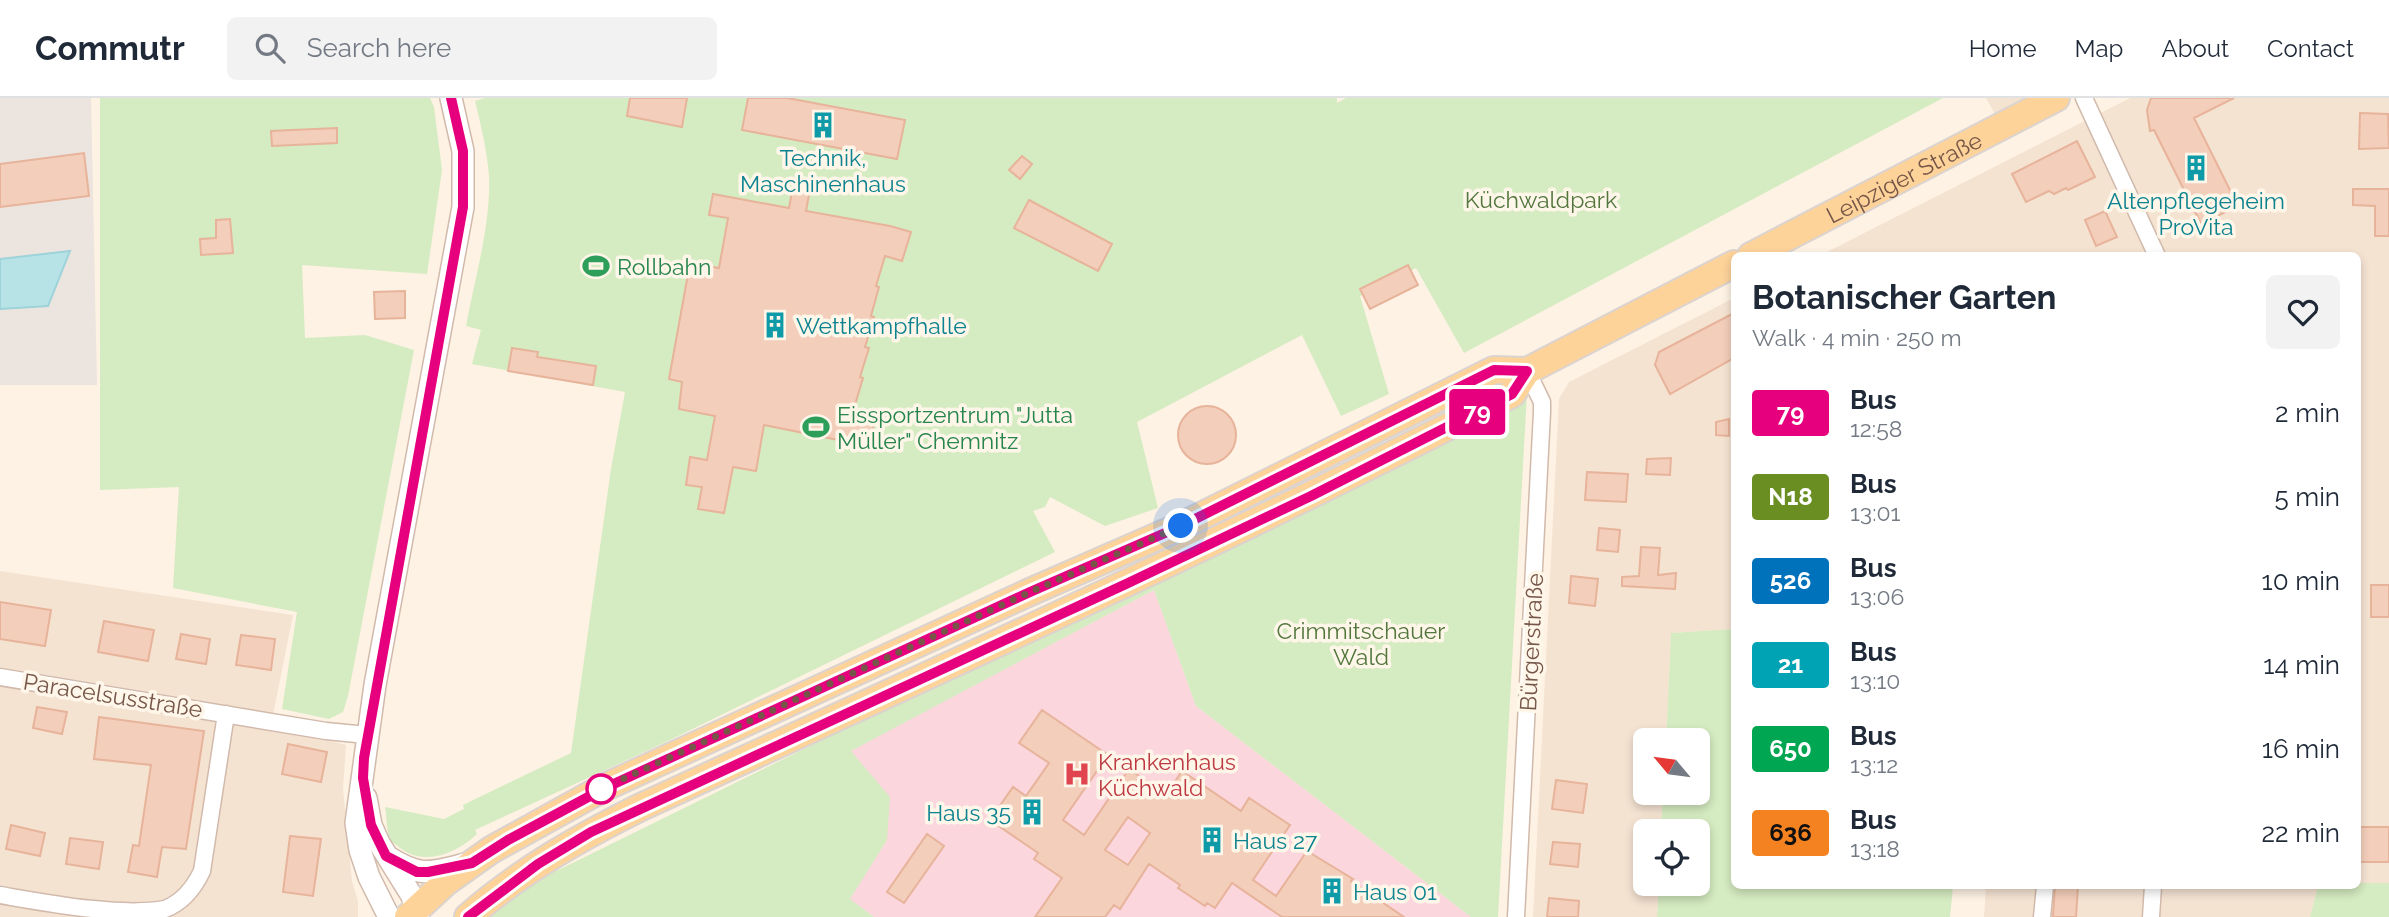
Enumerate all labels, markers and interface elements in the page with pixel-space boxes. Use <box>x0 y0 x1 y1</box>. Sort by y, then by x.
search box <box>227 17 717 80</box>
text: Commutr <box>35 29 185 68</box>
icon: search <box>251 29 289 67</box>
text: Search here <box>307 33 451 63</box>
text: Home <box>1969 34 2037 63</box>
text: Map <box>2075 34 2123 63</box>
text: About <box>2161 34 2229 63</box>
text: Contact <box>2267 34 2354 63</box>
building icon: Technik, Maschinenhaus <box>808 110 838 140</box>
street label: Leipziger Straße <box>1821 125 1986 228</box>
place label: Technik, Maschinenhaus <box>740 144 906 197</box>
building icon: Altenpflegeheim ProVita <box>2181 153 2211 183</box>
park label: Küchwaldpark <box>1465 186 1617 213</box>
place label: Altenpflegeheim ProVita <box>2107 187 2285 240</box>
sports icon: Rollbahn <box>581 251 611 281</box>
place label: Rollbahn <box>617 253 711 280</box>
button: heart <box>2266 275 2340 349</box>
text: Botanischer Garten <box>1752 278 2057 317</box>
building icon: Wettkampfhalle <box>760 310 790 340</box>
place label: Wettkampfhalle <box>796 312 967 339</box>
text: Walk · 4 min · 250 m <box>1752 324 1962 351</box>
text: Bus <box>1850 385 1897 415</box>
line badge: 79 <box>1446 389 1508 435</box>
text: 79 <box>1463 397 1491 426</box>
text: 79 <box>1777 398 1804 427</box>
text: 2 min <box>2275 398 2340 428</box>
place label: Eissportzentrum "Jutta Müller" Chemnitz <box>837 401 1073 454</box>
sports icon: Eissportzentrum "Jutta Müller" Chemnitz <box>801 412 831 442</box>
text: 12:58 <box>1850 415 1902 442</box>
text: Bus <box>1850 469 1897 499</box>
text: N18 <box>1768 482 1813 511</box>
text: 5 min <box>2274 482 2340 512</box>
text: 13:01 <box>1850 499 1900 526</box>
your location <box>1163 508 1198 543</box>
text: Bus <box>1850 553 1897 583</box>
text: 526 <box>1770 566 1811 595</box>
text: 10 min <box>2262 566 2340 596</box>
street label: Bürgerstraße <box>1514 572 1548 712</box>
text: 13:06 <box>1850 583 1904 610</box>
park label: Crimmitschauer Wald <box>1277 617 1445 670</box>
text: Bus <box>1850 637 1897 667</box>
text: 21 <box>1778 650 1803 679</box>
text: 14 min <box>2263 650 2340 680</box>
text: 13:10 <box>1850 667 1900 694</box>
street label: Paracelsusstraße <box>22 668 204 722</box>
text: Bus <box>1850 721 1897 751</box>
north arrow <box>1633 728 1710 805</box>
map controls <box>1633 728 1710 896</box>
text: 650 <box>1769 734 1812 763</box>
text: 16 min <box>2262 734 2340 764</box>
place label: Krankenhaus Küchwald <box>1098 748 1236 801</box>
text: 13:12 <box>1850 751 1898 778</box>
hospital icon: Krankenhaus Küchwald <box>1062 759 1092 789</box>
unlabelled marker <box>586 774 616 804</box>
building icon: Haus 35 <box>1017 797 1047 827</box>
place label: Haus 35 <box>926 799 1011 826</box>
text: Bus <box>1850 805 1897 835</box>
text: 636 <box>1769 818 1812 847</box>
text: 22 min <box>2262 818 2340 848</box>
button: locate <box>1633 819 1710 896</box>
building icon: Haus 27 <box>1197 825 1227 855</box>
place label: Haus 27 <box>1233 827 1318 854</box>
text: 13:18 <box>1850 835 1900 862</box>
building icon: Haus 01 <box>1317 876 1347 906</box>
place label: Haus 01 <box>1353 878 1437 905</box>

